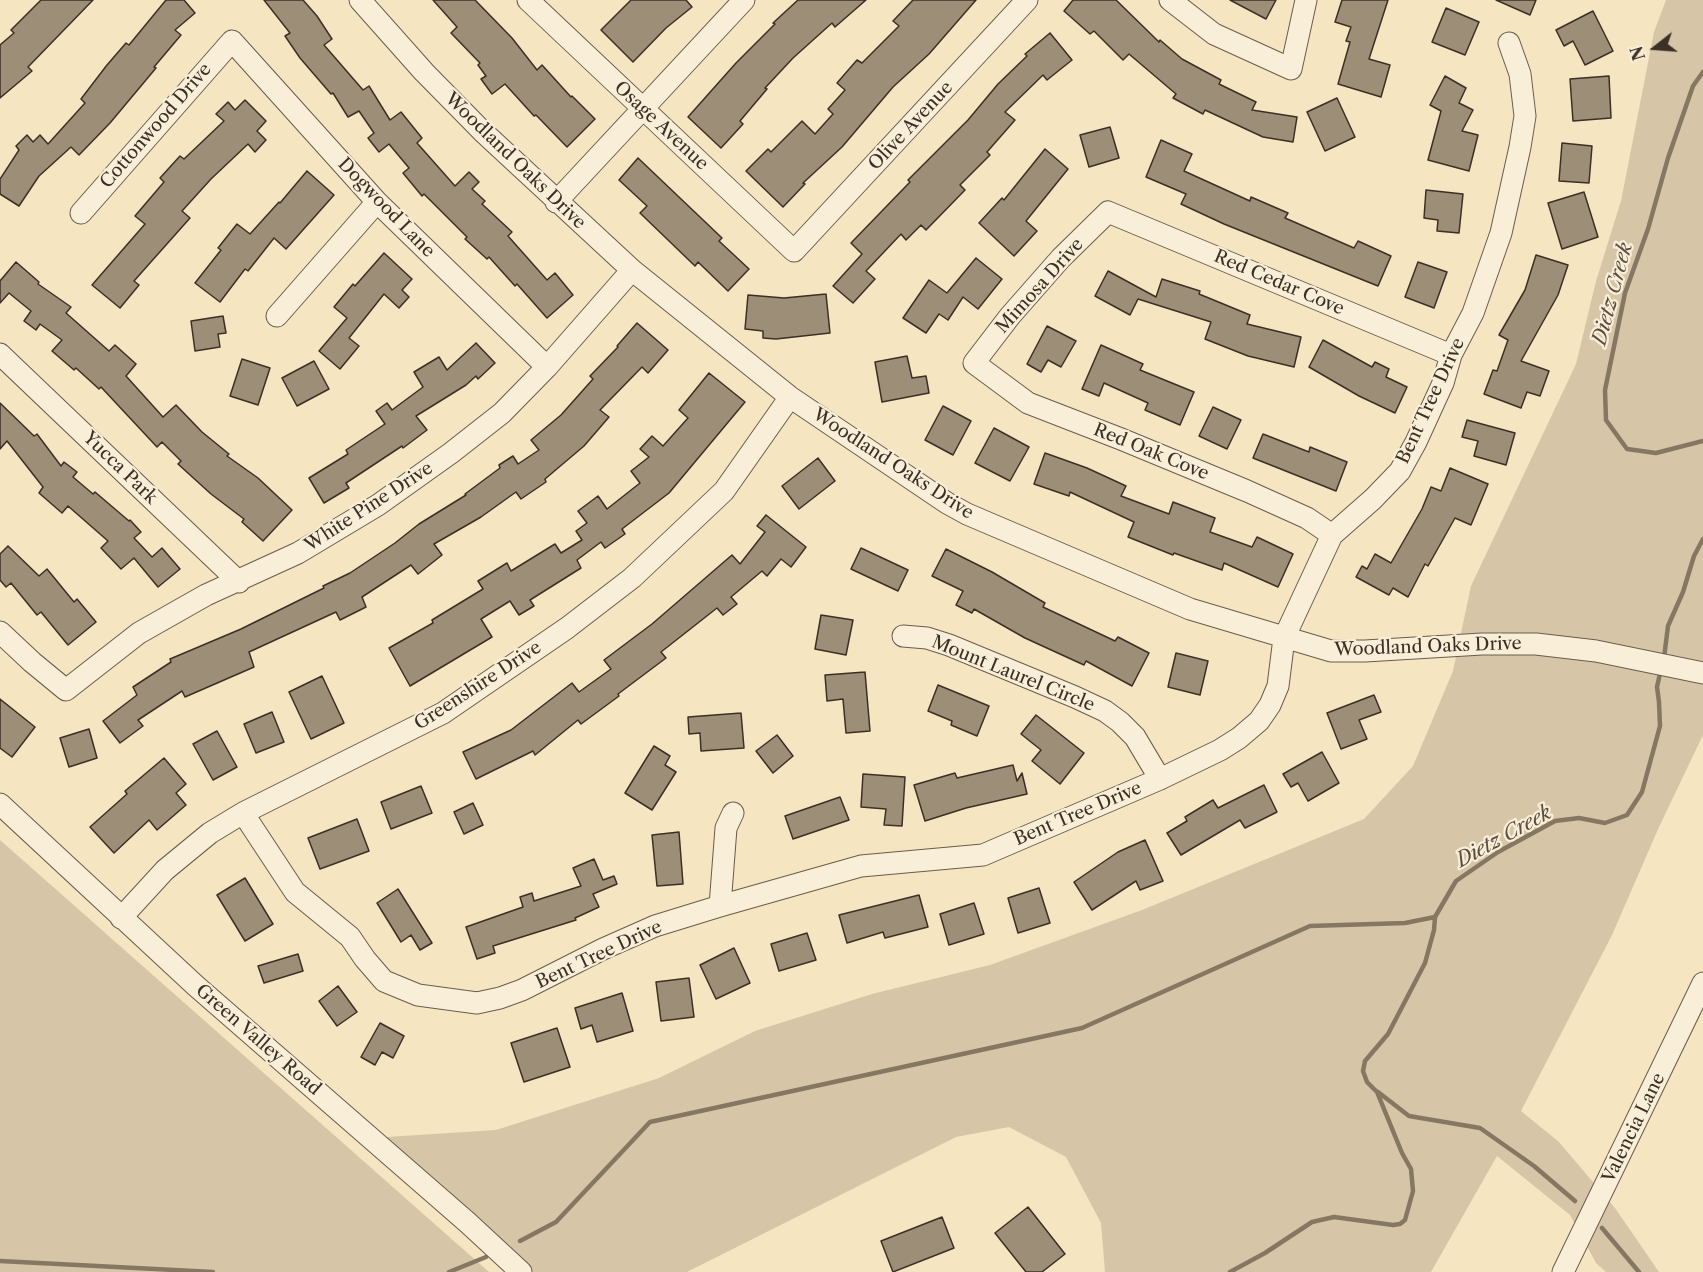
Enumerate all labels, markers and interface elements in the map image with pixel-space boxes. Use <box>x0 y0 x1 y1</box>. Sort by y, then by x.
north arrow <box>1625 18 1685 78</box>
text: N <box>1626 44 1649 63</box>
street label: Cottonwood Drive <box>96 59 216 193</box>
street label: Osage Avenue <box>610 77 712 175</box>
street label: Olive Avenue <box>864 77 958 175</box>
street label: Woodland Oaks Drive <box>440 88 590 234</box>
street label: Dogwood Lane <box>333 154 439 262</box>
street label: Mimosa Drive <box>992 234 1088 338</box>
water label: Dietz Creek <box>1588 240 1638 348</box>
street label: Red Cedar Cove <box>1211 246 1347 320</box>
street label: Bent Tree Drive <box>1392 335 1470 467</box>
street label: Woodland Oaks Drive <box>809 404 977 524</box>
street label: Red Oak Cove <box>1090 419 1212 485</box>
street label: Yucca Park <box>78 427 162 509</box>
street label: White Pine Drive <box>301 458 437 556</box>
street label: Mount Laurel Circle <box>928 631 1098 717</box>
street label: Woodland Oaks Drive <box>1334 633 1522 661</box>
street label: Greenshire Drive <box>411 637 545 735</box>
street label: Bent Tree Drive <box>1011 777 1145 851</box>
water label: Dietz Creek <box>1452 801 1556 873</box>
street label: Bent Tree Drive <box>533 916 665 994</box>
street label: Green Valley Road <box>191 980 325 1100</box>
street label: Valencia Lane <box>1598 1070 1670 1186</box>

